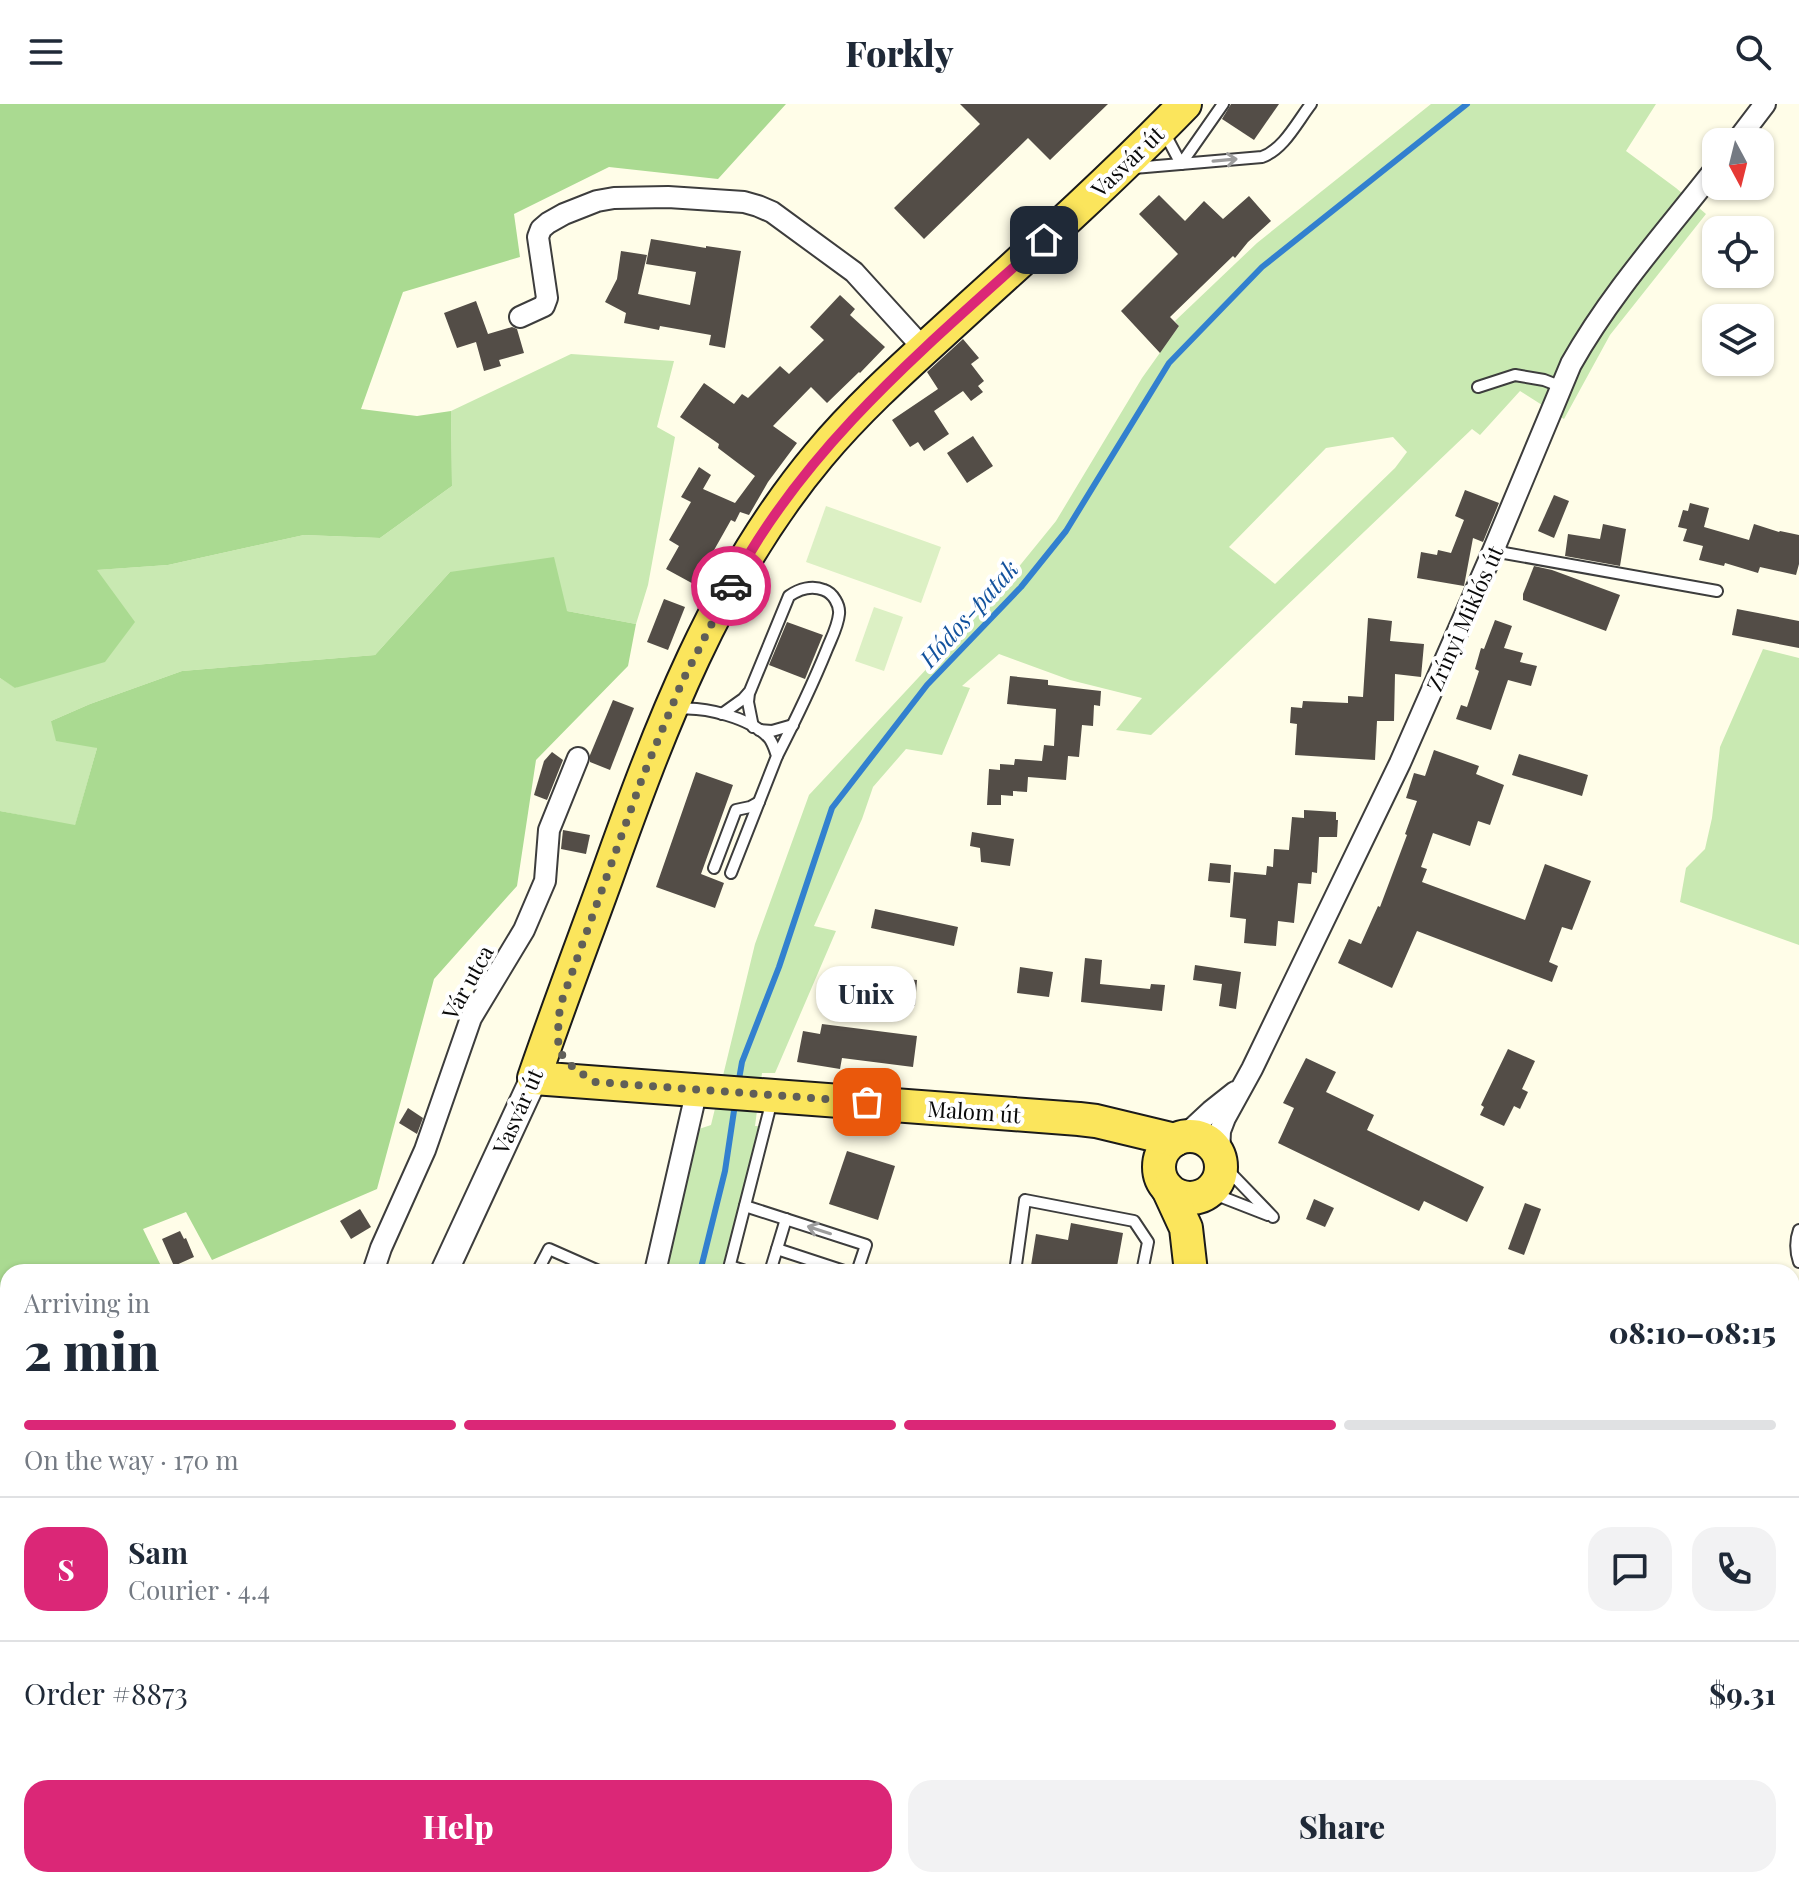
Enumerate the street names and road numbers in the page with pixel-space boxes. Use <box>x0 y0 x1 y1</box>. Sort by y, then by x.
street label: Vasvár út <box>1083 118 1171 204</box>
street label: Zrínyi Miklós út <box>1419 539 1510 696</box>
street label: Vár utca <box>434 939 500 1025</box>
street label: Vasvár út <box>485 1063 550 1159</box>
street label: Malom út <box>926 1093 1023 1129</box>

